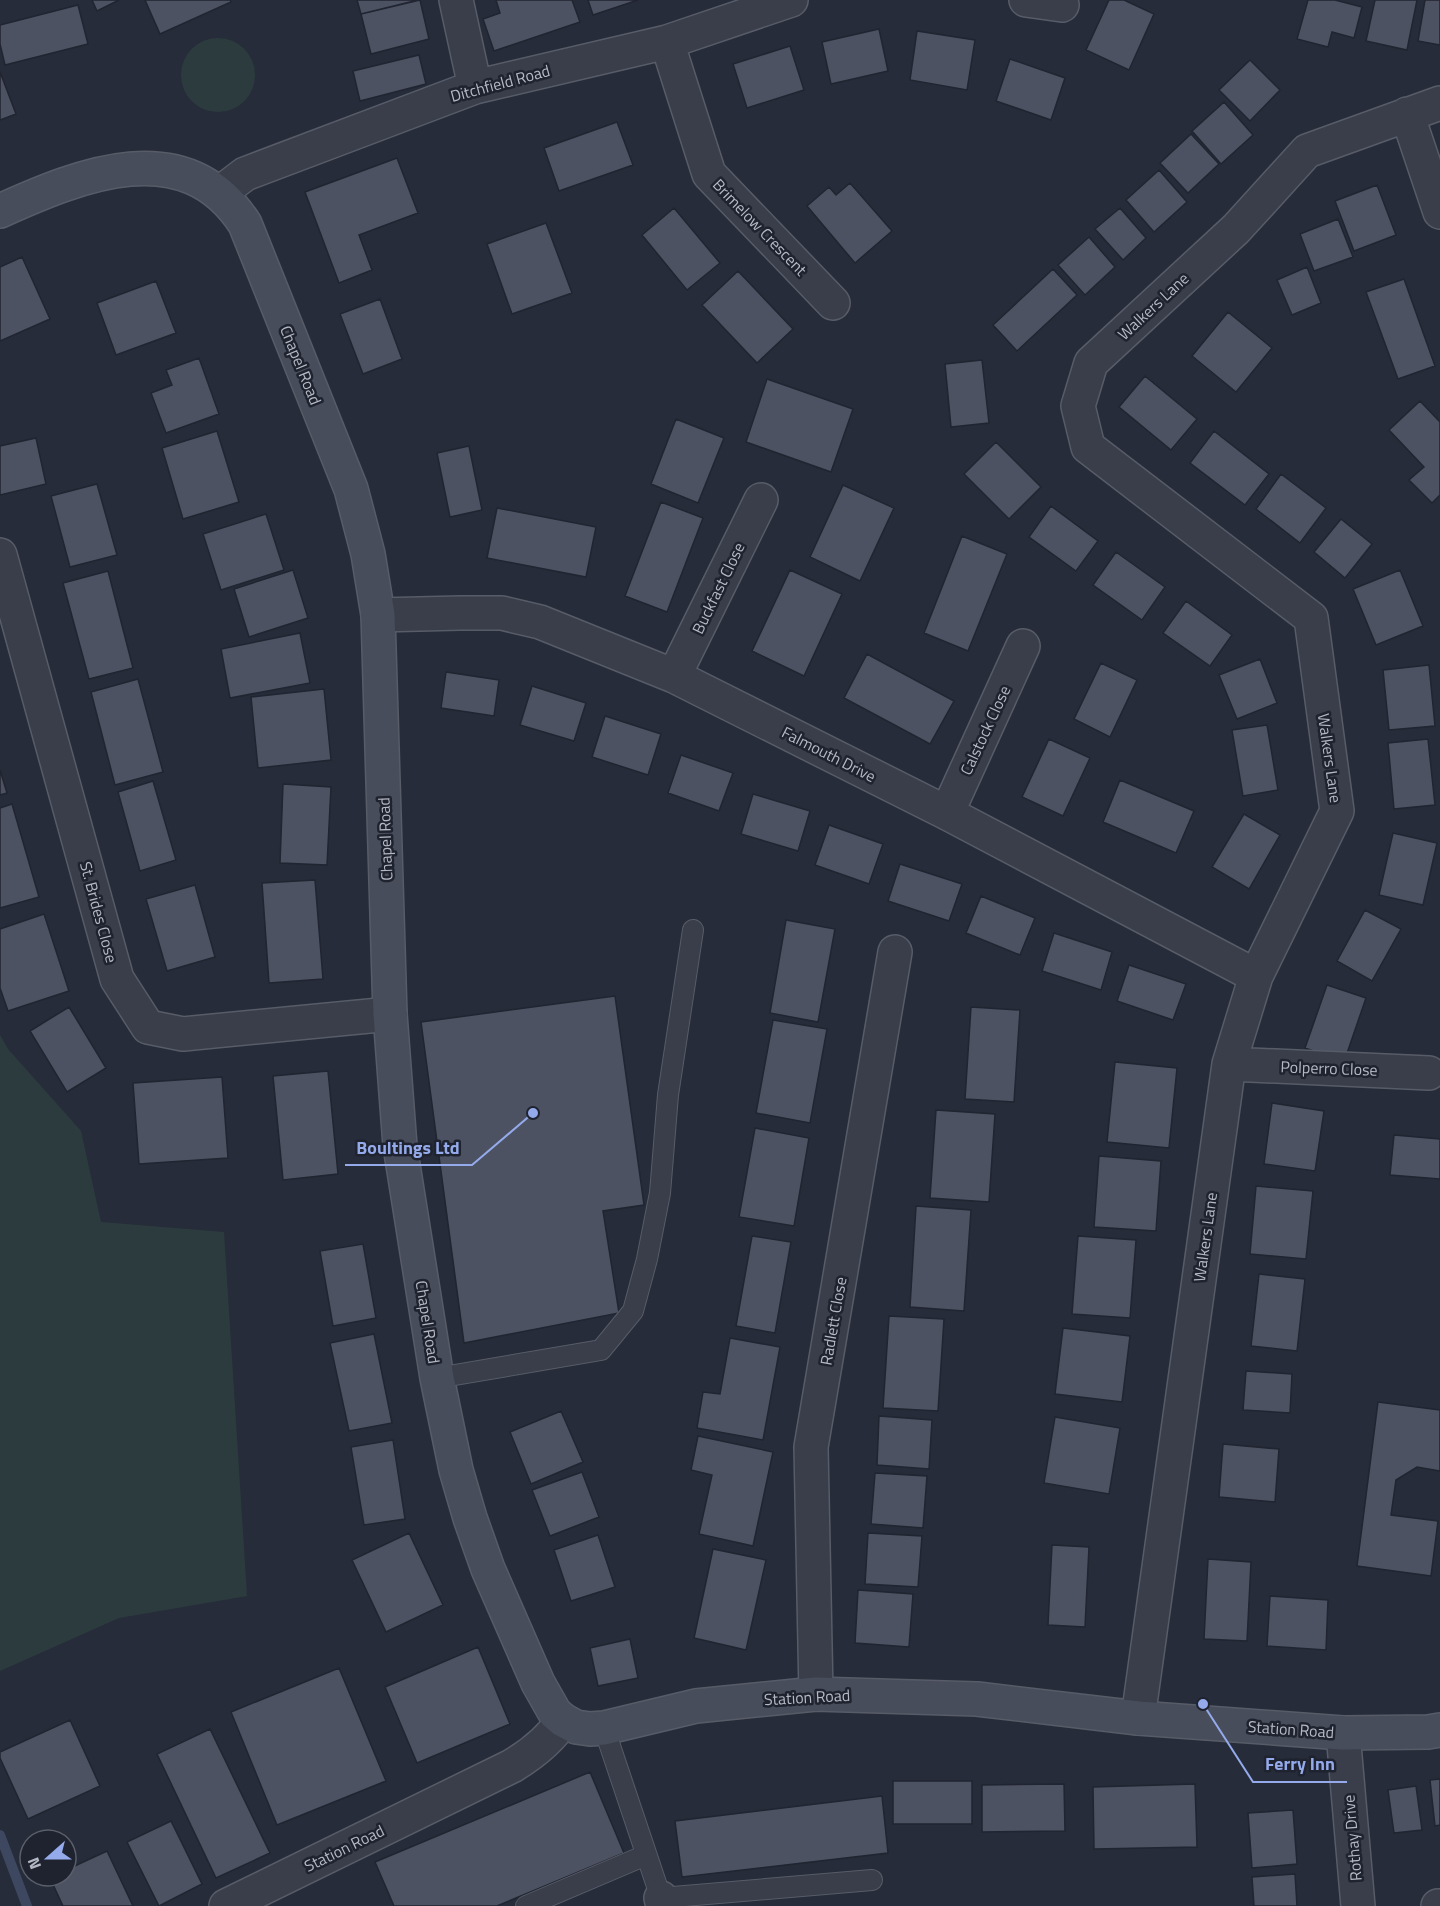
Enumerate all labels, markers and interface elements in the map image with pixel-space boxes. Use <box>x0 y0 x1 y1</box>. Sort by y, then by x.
street label: Ditchfield Road <box>448 58 552 108</box>
street label: Brimelow Crescent <box>707 173 813 281</box>
street label: Walkers Lane <box>1112 267 1194 345</box>
street label: Chapel Road <box>274 322 328 408</box>
street label: Buckfast Close <box>685 538 751 638</box>
street label: Calstock Close <box>954 681 1016 779</box>
street label: Walkers Lane <box>1312 712 1348 804</box>
street label: Falmouth Drive <box>778 720 880 788</box>
street label: Chapel Road <box>372 797 398 881</box>
street label: St. Brides Close <box>74 859 124 965</box>
street label: Polperro Close <box>1280 1054 1378 1082</box>
callout: Boultings Ltd <box>345 1129 472 1165</box>
text: Boultings Ltd <box>356 1134 460 1161</box>
street label: Walkers Lane <box>1187 1191 1223 1283</box>
street label: Radlett Close <box>813 1275 853 1367</box>
street label: Chapel Road <box>410 1279 446 1365</box>
street label: Station Road <box>763 1683 851 1711</box>
street label: Station Road <box>1247 1714 1335 1744</box>
callout: Ferry Inn <box>1253 1746 1347 1782</box>
text: Ferry Inn <box>1265 1750 1335 1777</box>
street label: Rothay Drive <box>1336 1794 1368 1882</box>
street label: Station Road <box>300 1818 388 1878</box>
north arrow <box>18 1828 78 1888</box>
text: N <box>21 1854 47 1873</box>

